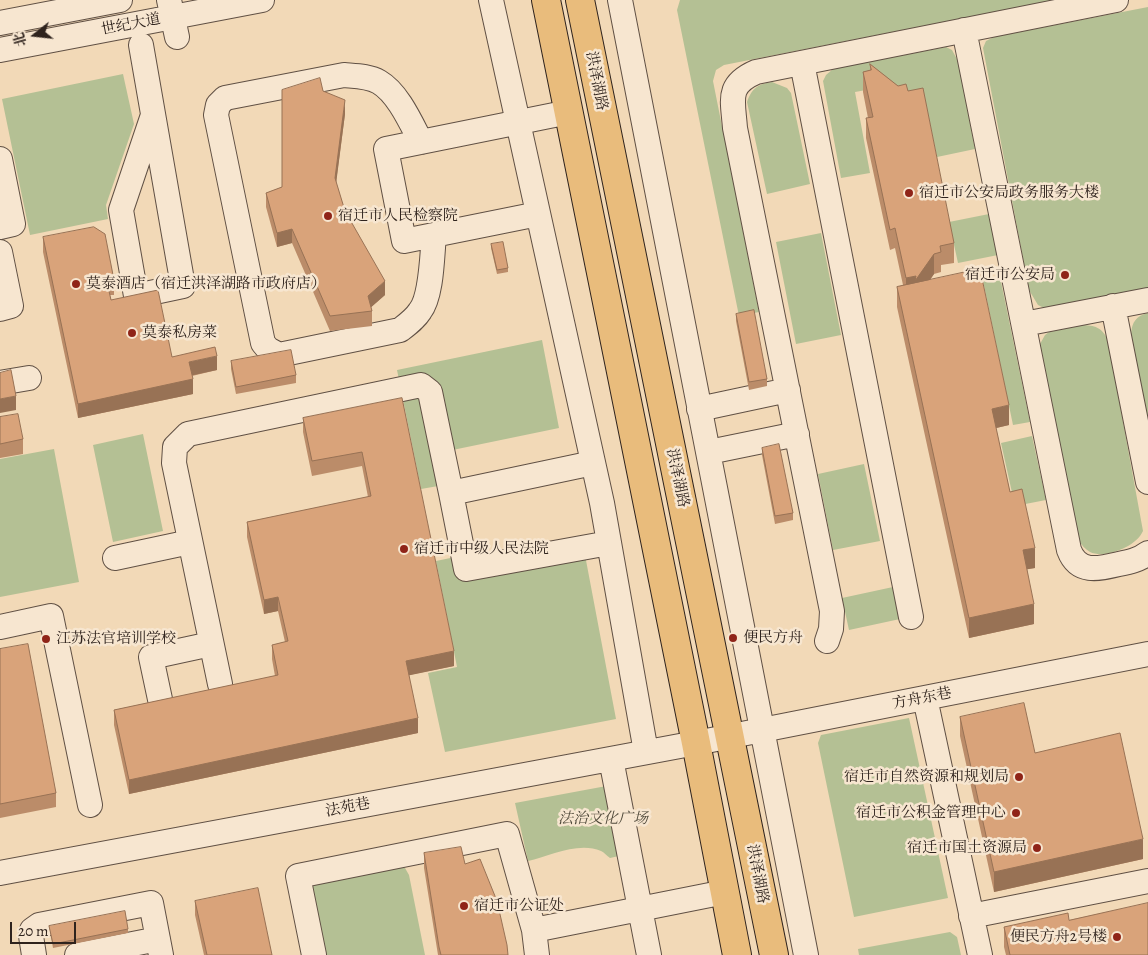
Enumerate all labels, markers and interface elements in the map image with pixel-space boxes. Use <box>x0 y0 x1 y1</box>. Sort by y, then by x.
north arrow <box>10 10 60 60</box>
street label: 世纪大道 <box>100 10 162 40</box>
text: 北 <box>9 30 31 49</box>
street label: 洪泽湖路 <box>581 50 611 112</box>
place label: 宿迁市公安局政务服务大楼 <box>919 184 1099 202</box>
marker: 宿迁市公安局政务服务大楼 <box>903 187 915 199</box>
place label: 宿迁市人民检察院 <box>338 207 458 225</box>
marker: 宿迁市人民检察院 <box>322 210 334 222</box>
place label: 宿迁市公安局 <box>965 266 1055 284</box>
marker: 宿迁市公安局 <box>1059 269 1071 281</box>
place label: 莫泰酒店（宿迁洪泽湖路市政府店） <box>86 275 326 293</box>
marker: 莫泰酒店（宿迁洪泽湖路市政府店） <box>70 278 82 290</box>
place label: 莫泰私房菜 <box>142 324 217 342</box>
marker: 莫泰私房菜 <box>126 327 138 339</box>
street label: 洪泽湖路 <box>662 447 692 509</box>
place label: 宿迁市中级人民法院 <box>414 540 549 558</box>
marker: 宿迁市中级人民法院 <box>398 543 410 555</box>
place label: 便民方舟 <box>743 629 803 647</box>
place label: 江苏法官培训学校 <box>56 630 176 648</box>
marker: 便民方舟 <box>727 632 739 644</box>
marker: 江苏法官培训学校 <box>40 633 52 645</box>
street label: 方舟东巷 <box>891 684 953 714</box>
place label: 宿迁市自然资源和规划局 <box>844 768 1009 786</box>
marker: 宿迁市自然资源和规划局 <box>1013 771 1025 783</box>
street label: 法苑巷 <box>324 795 372 821</box>
place label: 宿迁市公积金管理中心 <box>856 804 1006 822</box>
marker: 宿迁市公积金管理中心 <box>1010 807 1022 819</box>
park label: 法治文化广场 <box>558 810 648 828</box>
place label: 宿迁市国土资源局 <box>907 839 1027 857</box>
marker: 宿迁市国土资源局 <box>1031 842 1043 854</box>
street label: 洪泽湖路 <box>742 843 772 905</box>
place label: 宿迁市公证处 <box>474 897 564 915</box>
marker: 宿迁市公证处 <box>458 900 470 912</box>
scale bar <box>12 912 79 944</box>
text: 20 m <box>18 921 49 941</box>
place label: 便民方舟2号楼 <box>1010 928 1107 946</box>
marker: 便民方舟2号楼 <box>1111 931 1123 943</box>

